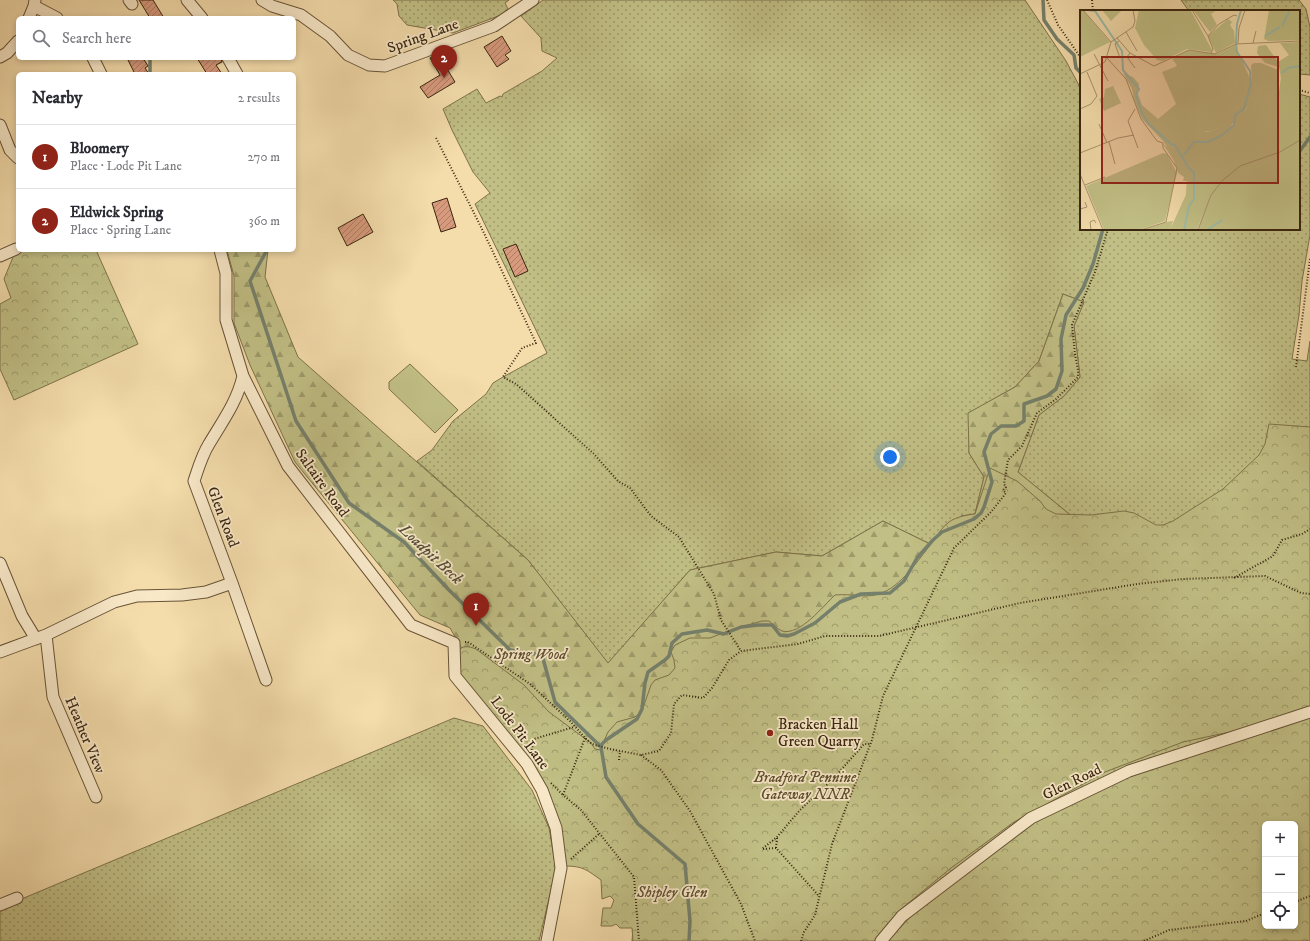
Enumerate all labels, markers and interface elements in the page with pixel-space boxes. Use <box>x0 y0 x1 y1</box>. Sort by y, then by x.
inset map <box>1080 10 1300 230</box>
street label: Spring Lane <box>385 14 461 58</box>
search box <box>16 16 296 60</box>
icon: search <box>30 27 52 49</box>
text: Search here <box>62 29 131 48</box>
pin: 2 <box>431 45 457 78</box>
text: Nearby <box>32 87 82 109</box>
text: 2 results <box>238 90 280 106</box>
text: Bloomery <box>70 139 129 158</box>
text: 1 <box>43 149 47 165</box>
text: 270 m <box>248 149 280 165</box>
text: Place · Lode Pit Lane <box>70 158 182 174</box>
text: Eldwick Spring <box>70 203 163 222</box>
text: 2 <box>42 213 48 229</box>
text: 360 m <box>249 213 280 229</box>
text: Place · Spring Lane <box>70 222 171 238</box>
street label: Saltaire Road <box>291 445 353 521</box>
your location <box>880 447 900 467</box>
street label: Glen Road <box>203 484 243 550</box>
water label: Loadpit Beck <box>394 519 467 589</box>
pin: 1 <box>463 593 489 626</box>
park label: Spring Wood <box>493 645 569 664</box>
street label: Lode Pit Lane <box>486 693 554 773</box>
street label: Heather View <box>60 694 110 777</box>
place label: Bracken Hall Green Quarry <box>778 715 861 751</box>
marker: Bracken Hall Green Quarry <box>765 728 775 738</box>
street label: Glen Road <box>1039 759 1105 804</box>
park label: Bradford Pennine Gateway NNR <box>753 768 857 804</box>
map controls <box>1262 821 1298 929</box>
button: + <box>1262 821 1298 857</box>
button: − <box>1262 857 1298 893</box>
park label: Shipley Glen <box>636 883 708 902</box>
button: locate <box>1262 893 1298 929</box>

